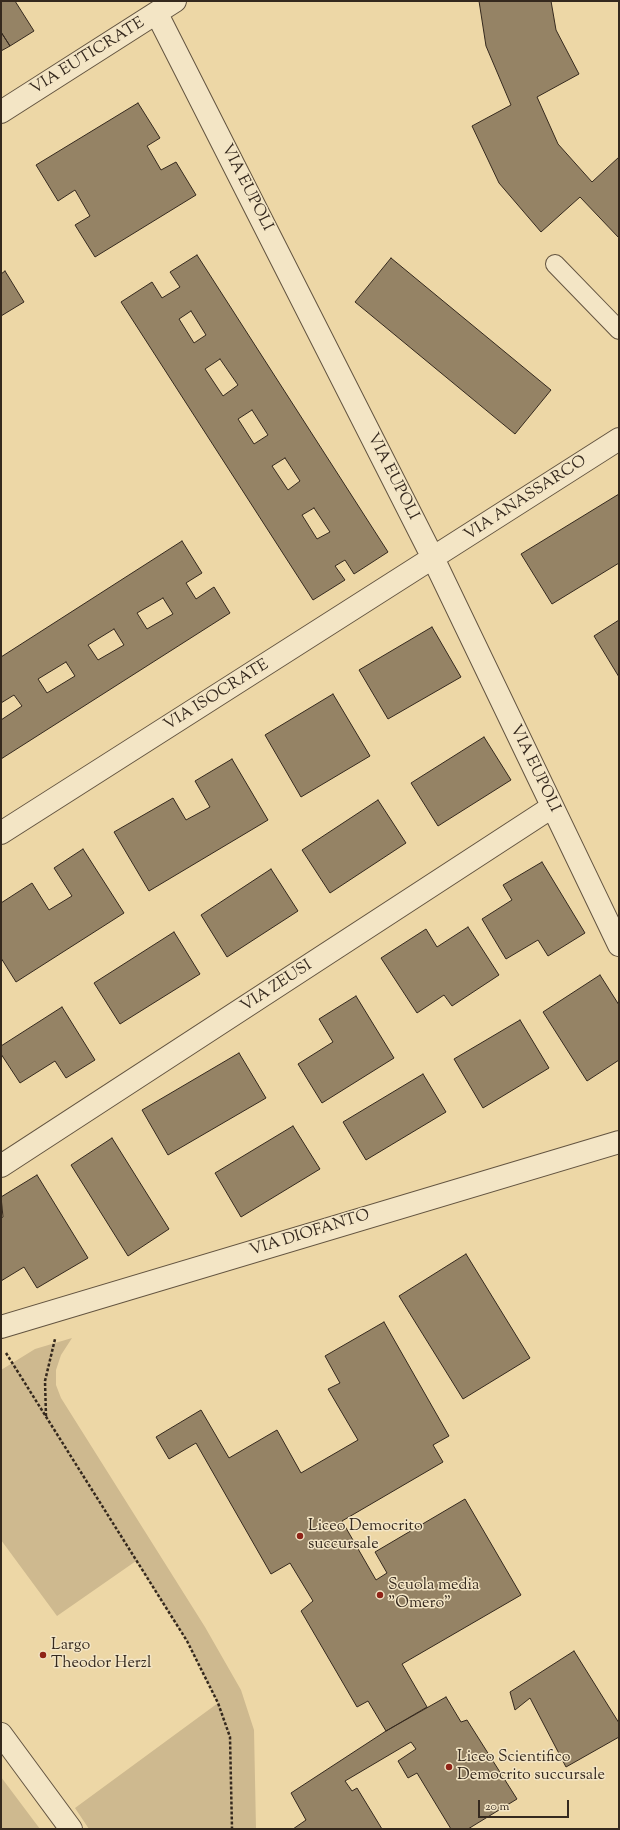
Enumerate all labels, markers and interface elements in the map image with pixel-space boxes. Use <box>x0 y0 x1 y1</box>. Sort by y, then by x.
street label: VIA EUTICRATE <box>28 14 148 100</box>
street label: VIA EUPOLI <box>216 141 276 235</box>
street label: VIA EUPOLI <box>362 430 422 524</box>
street label: VIA ANASSARCO <box>461 452 591 546</box>
street label: VIA ISOCRATE <box>161 656 273 736</box>
street label: VIA EUPOLI <box>505 722 563 816</box>
street label: VIA ZEUSI <box>238 957 316 1017</box>
street label: VIA DIOFANTO <box>248 1207 372 1261</box>
place label: Liceo Democrito succursale <box>308 1517 423 1555</box>
marker: Liceo Democrito succursale <box>295 1531 305 1541</box>
place label: Scuola media "Omero" <box>388 1576 479 1614</box>
marker: Scuola media "Omero" <box>375 1590 385 1600</box>
place label: Largo Theodor Herzl <box>51 1636 151 1674</box>
marker: Largo Theodor Herzl <box>38 1650 48 1660</box>
place label: Liceo Scientifico Democrito succursale <box>457 1748 605 1786</box>
marker: Liceo Scientifico Democrito succursale <box>444 1762 454 1772</box>
scale bar <box>480 1792 571 1818</box>
text: 20 m <box>485 1798 509 1816</box>

